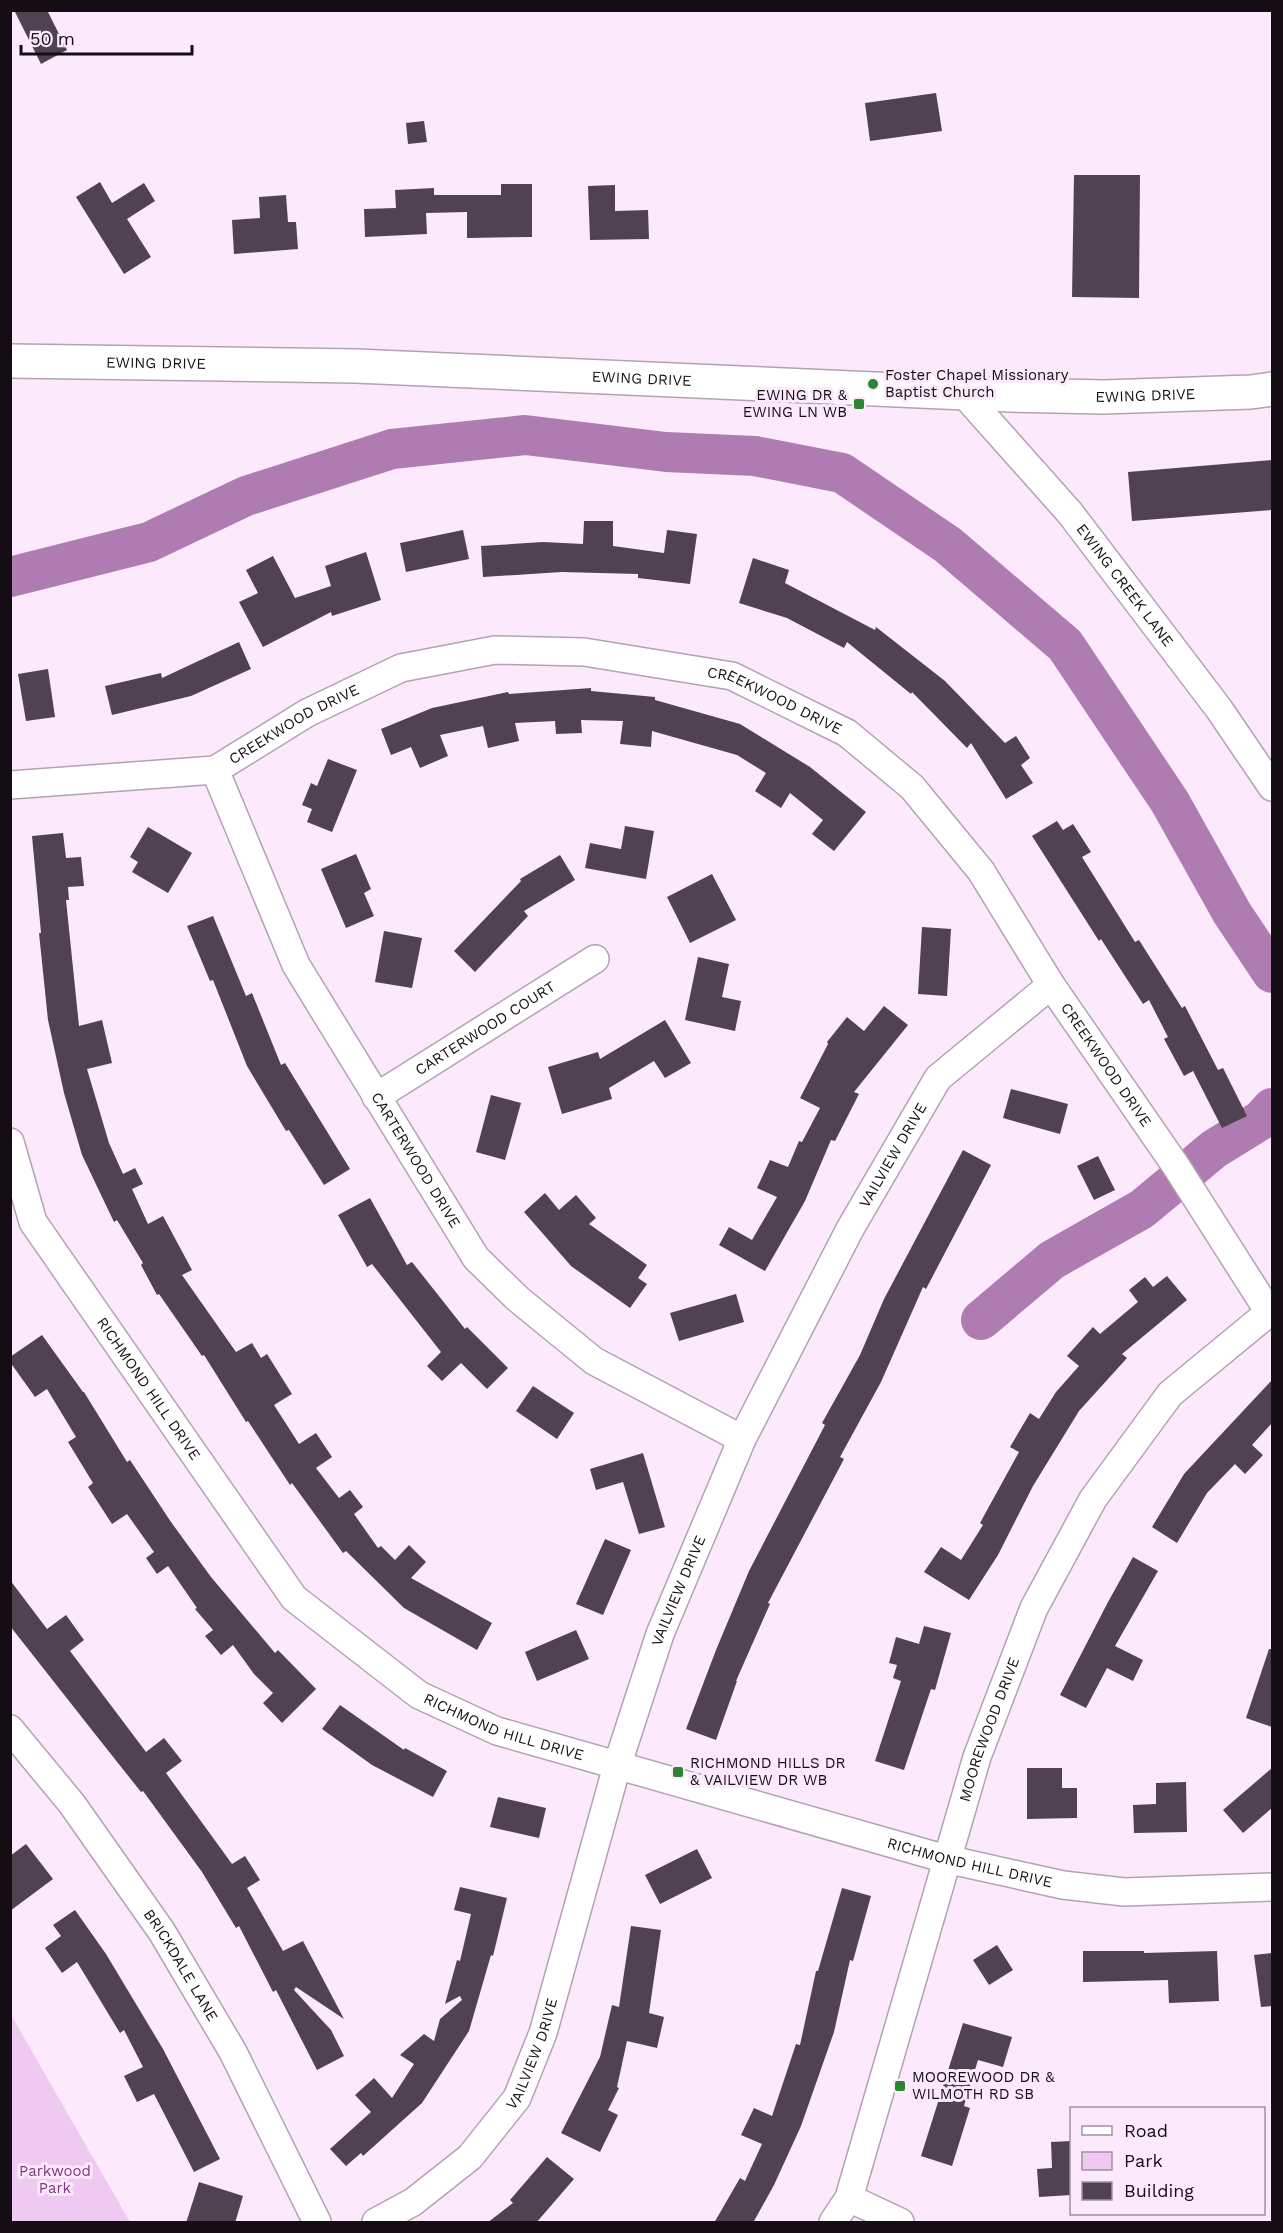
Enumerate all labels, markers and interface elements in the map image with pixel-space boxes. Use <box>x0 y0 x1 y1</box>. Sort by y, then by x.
scale bar <box>21 18 192 56</box>
text: 50 m <box>30 28 75 49</box>
street label: EWING DRIVE <box>106 353 206 373</box>
place label: Foster Chapel Missionary Baptist Church <box>885 366 1069 401</box>
street label: EWING DRIVE <box>591 367 692 390</box>
marker: Foster Chapel Missionary Baptist Church <box>866 377 880 391</box>
street label: EWING DRIVE <box>1095 385 1196 406</box>
place label: EWING DR & EWING LN WB <box>743 386 848 421</box>
marker: EWING DR & EWING LN WB <box>852 397 866 411</box>
street label: EWING CREEK LANE <box>1073 520 1177 650</box>
street label: CREEKWOOD DRIVE <box>706 663 845 738</box>
street label: CREEKWOOD DRIVE <box>226 680 362 768</box>
street label: CARTERWOOD COURT <box>412 977 558 1079</box>
street label: CREEKWOOD DRIVE <box>1057 999 1155 1130</box>
street label: CARTERWOOD DRIVE <box>367 1089 464 1231</box>
street label: VAILVIEW DRIVE <box>855 1100 930 1211</box>
street label: RICHMOND HILL DRIVE <box>93 1314 204 1463</box>
street label: VAILVIEW DRIVE <box>648 1533 709 1648</box>
street label: MOOREWOOD DRIVE <box>956 1655 1023 1804</box>
street label: RICHMOND HILL DRIVE <box>421 1689 586 1764</box>
place label: RICHMOND HILLS DR & VAILVIEW DR WB <box>690 1754 846 1789</box>
marker: RICHMOND HILLS DR & VAILVIEW DR WB <box>671 1765 685 1779</box>
street label: RICHMOND HILL DRIVE <box>885 1834 1054 1891</box>
street label: BRICKDALE LANE <box>140 1906 222 2025</box>
street label: VAILVIEW DRIVE <box>502 1996 561 2113</box>
place label: MOOREWOOD DR & WILMOTH RD SB <box>912 2068 1055 2103</box>
marker: MOOREWOOD DR & WILMOTH RD SB <box>893 2079 907 2093</box>
legend <box>1070 2107 1265 2215</box>
text: Road <box>1124 2120 1168 2141</box>
text: Park <box>1124 2150 1163 2171</box>
park label: Parkwood Park <box>19 2162 91 2197</box>
text: Building <box>1124 2180 1194 2201</box>

